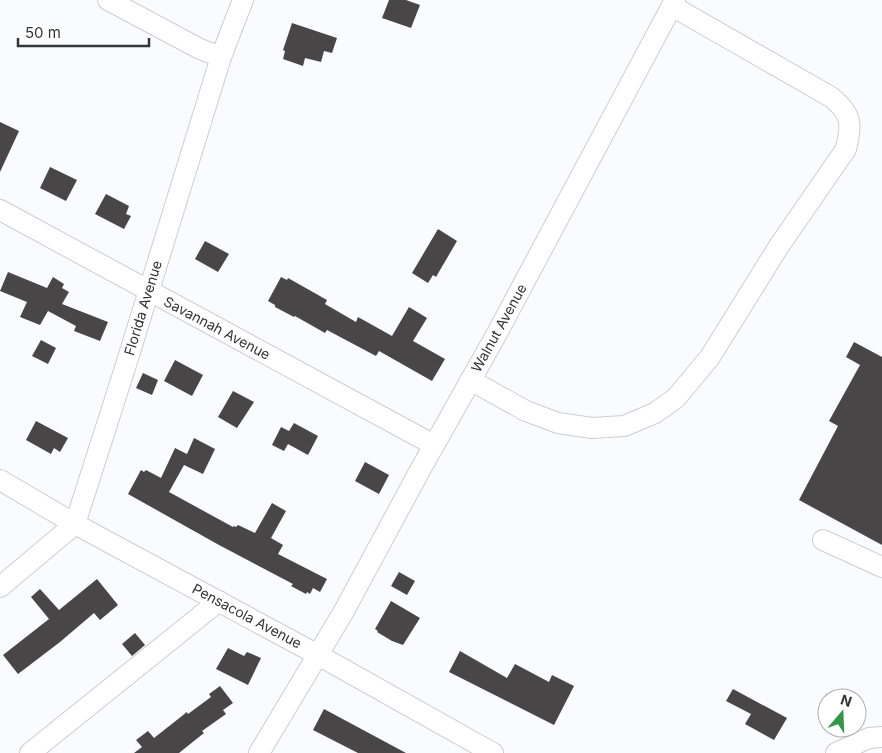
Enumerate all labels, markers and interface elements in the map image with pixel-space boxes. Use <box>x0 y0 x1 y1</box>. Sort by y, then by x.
scale bar <box>18 15 149 47</box>
text: 50 m <box>25 23 61 42</box>
street label: Florida Avenue <box>120 258 165 357</box>
street label: Walnut Avenue <box>467 281 530 375</box>
street label: Savannah Avenue <box>161 292 273 363</box>
street label: Pensacola Avenue <box>190 580 305 652</box>
north arrow <box>817 688 867 738</box>
text: N <box>839 690 854 710</box>

